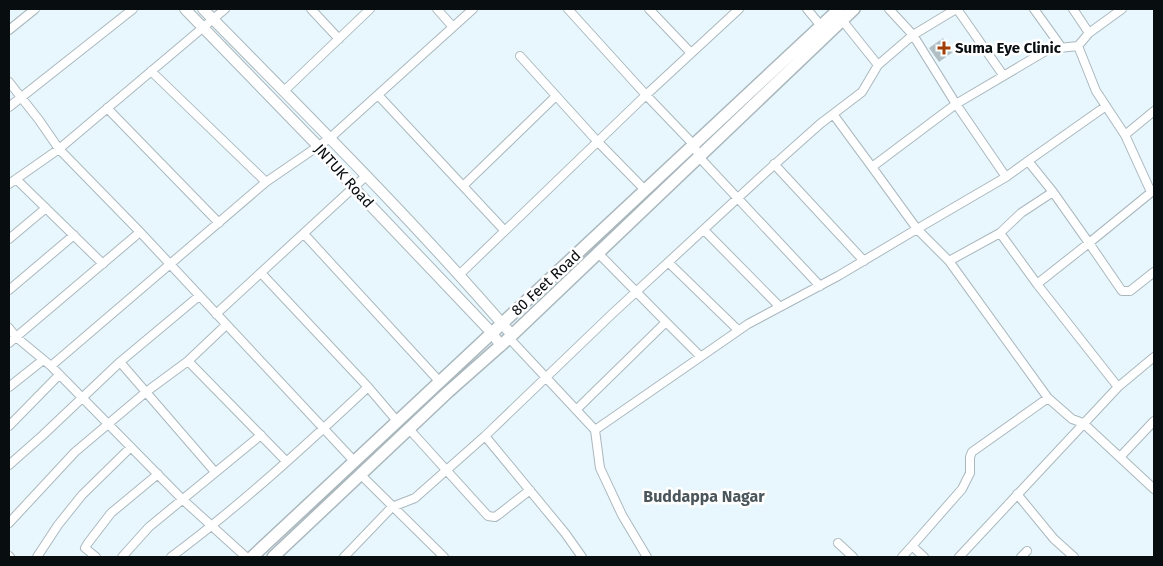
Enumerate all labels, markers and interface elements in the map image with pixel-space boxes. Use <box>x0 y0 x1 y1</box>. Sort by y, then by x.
place label: Suma Eye Clinic <box>955 39 1062 57</box>
marker: Suma Eye Clinic <box>937 41 951 55</box>
street label: JNTUK Road <box>311 140 377 212</box>
street label: 80 Feet Road <box>508 246 584 320</box>
district label: Buddappa Nagar <box>643 487 765 506</box>

